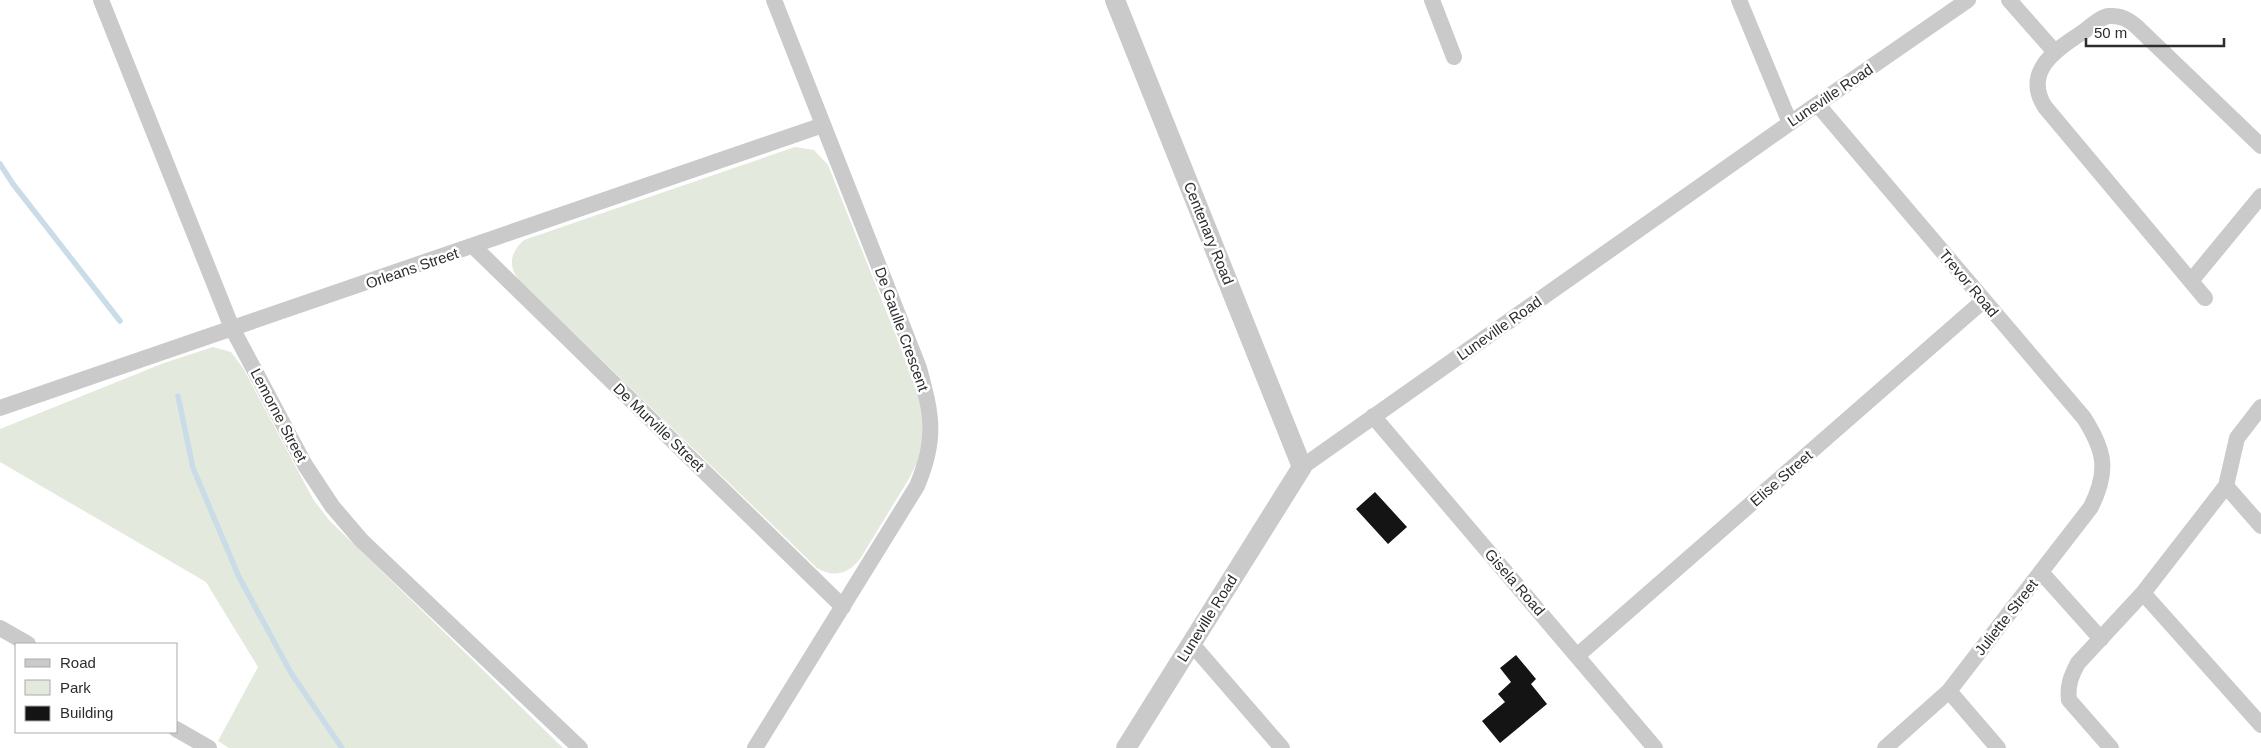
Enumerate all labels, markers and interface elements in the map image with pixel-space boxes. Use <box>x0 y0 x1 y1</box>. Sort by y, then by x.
scale bar <box>2086 15 2224 47</box>
text: 50 m <box>2094 24 2127 41</box>
street label: Luneville Road <box>1784 60 1876 130</box>
street label: Centenary Road <box>1181 179 1237 287</box>
street label: Orleans Street <box>364 244 461 292</box>
street label: Trevor Road <box>1936 246 2002 320</box>
street label: De Gaulle Crescent <box>872 265 933 394</box>
street label: Luneville Road <box>1453 293 1545 363</box>
street label: Lemorne Street <box>247 365 311 465</box>
street label: De Murville Street <box>610 379 708 475</box>
street label: Elise Street <box>1746 446 1816 510</box>
street label: Gisela Road <box>1482 545 1548 619</box>
street label: Luneville Road <box>1173 571 1241 665</box>
street label: Juliette Street <box>1971 575 2041 658</box>
legend <box>15 643 178 733</box>
text: Road <box>60 654 96 671</box>
text: Park <box>60 679 91 696</box>
text: Building <box>60 704 113 721</box>

